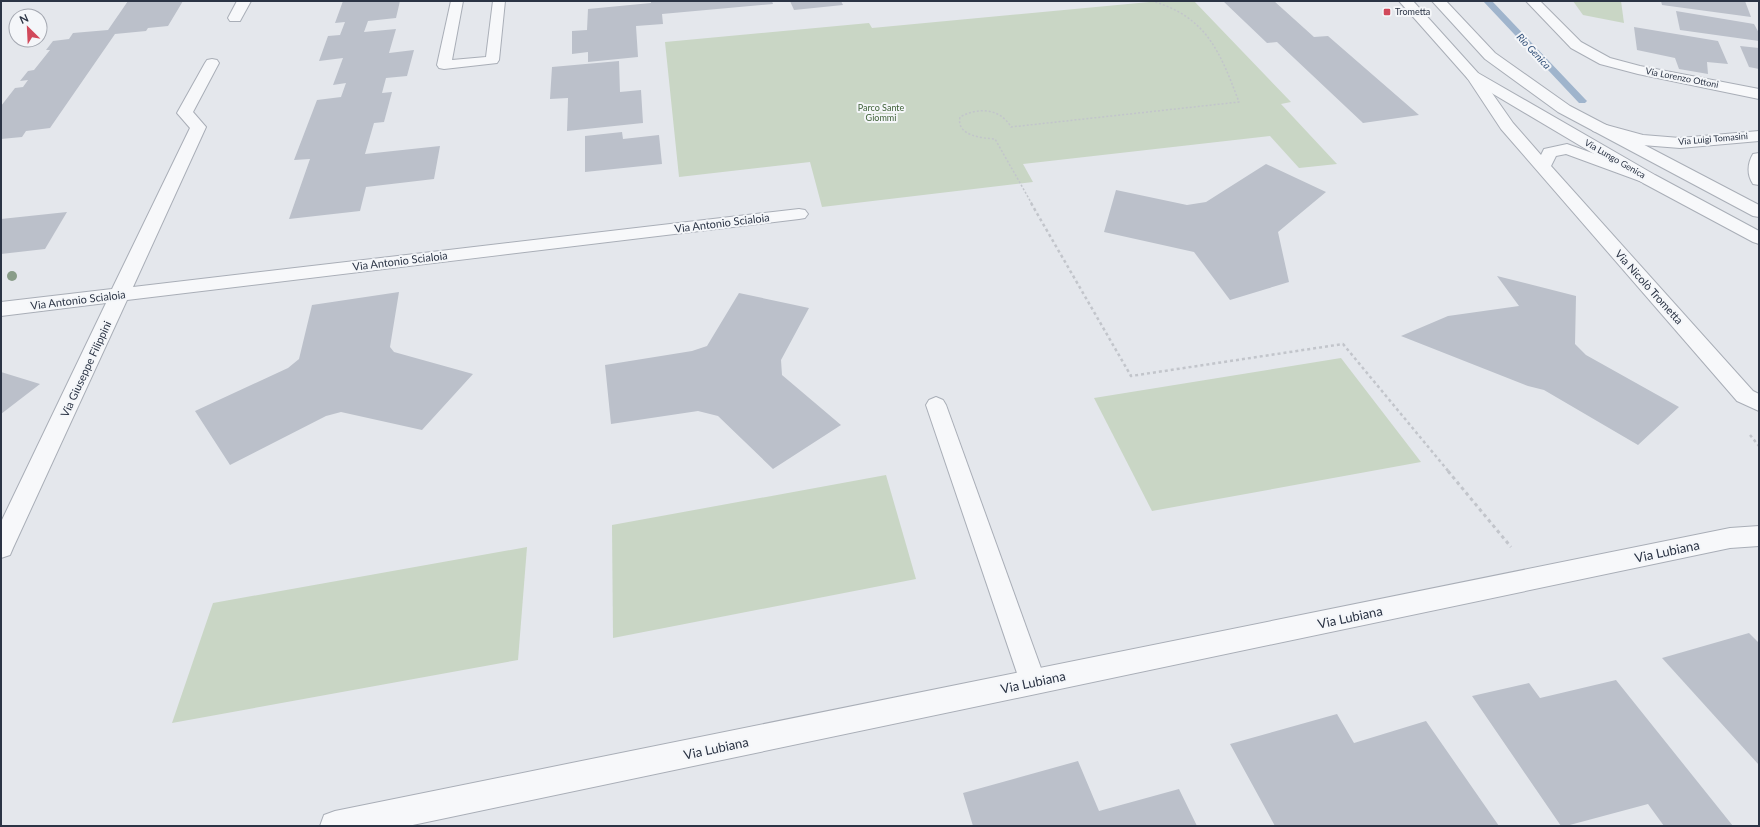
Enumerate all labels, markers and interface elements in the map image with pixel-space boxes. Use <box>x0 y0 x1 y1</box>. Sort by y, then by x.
place label: Trometta <box>1395 6 1430 17</box>
marker: Trometta <box>1382 7 1392 17</box>
north arrow <box>8 8 48 48</box>
text: N <box>17 11 30 26</box>
water label: Rio Genica <box>1515 31 1553 71</box>
street label: Via Lorenzo Ottoni <box>1645 65 1720 90</box>
park label: Parco Sante Giommi <box>858 102 905 123</box>
street label: Via Luigi Tomasini <box>1678 130 1748 147</box>
street label: Via Lungo Genica <box>1583 137 1648 181</box>
street label: Via Antonio Scialoia <box>674 210 770 235</box>
street label: Via Nicolò Trometta <box>1613 247 1686 326</box>
street label: Via Antonio Scialoia <box>352 248 448 273</box>
street label: Via Antonio Scialoia <box>30 287 126 312</box>
street label: Via Giuseppe Filippini <box>58 318 114 419</box>
street label: Via Lubiana <box>1633 536 1701 566</box>
street label: Via Lubiana <box>1316 602 1384 632</box>
street label: Via Lubiana <box>999 667 1067 697</box>
street label: Via Lubiana <box>682 733 750 763</box>

